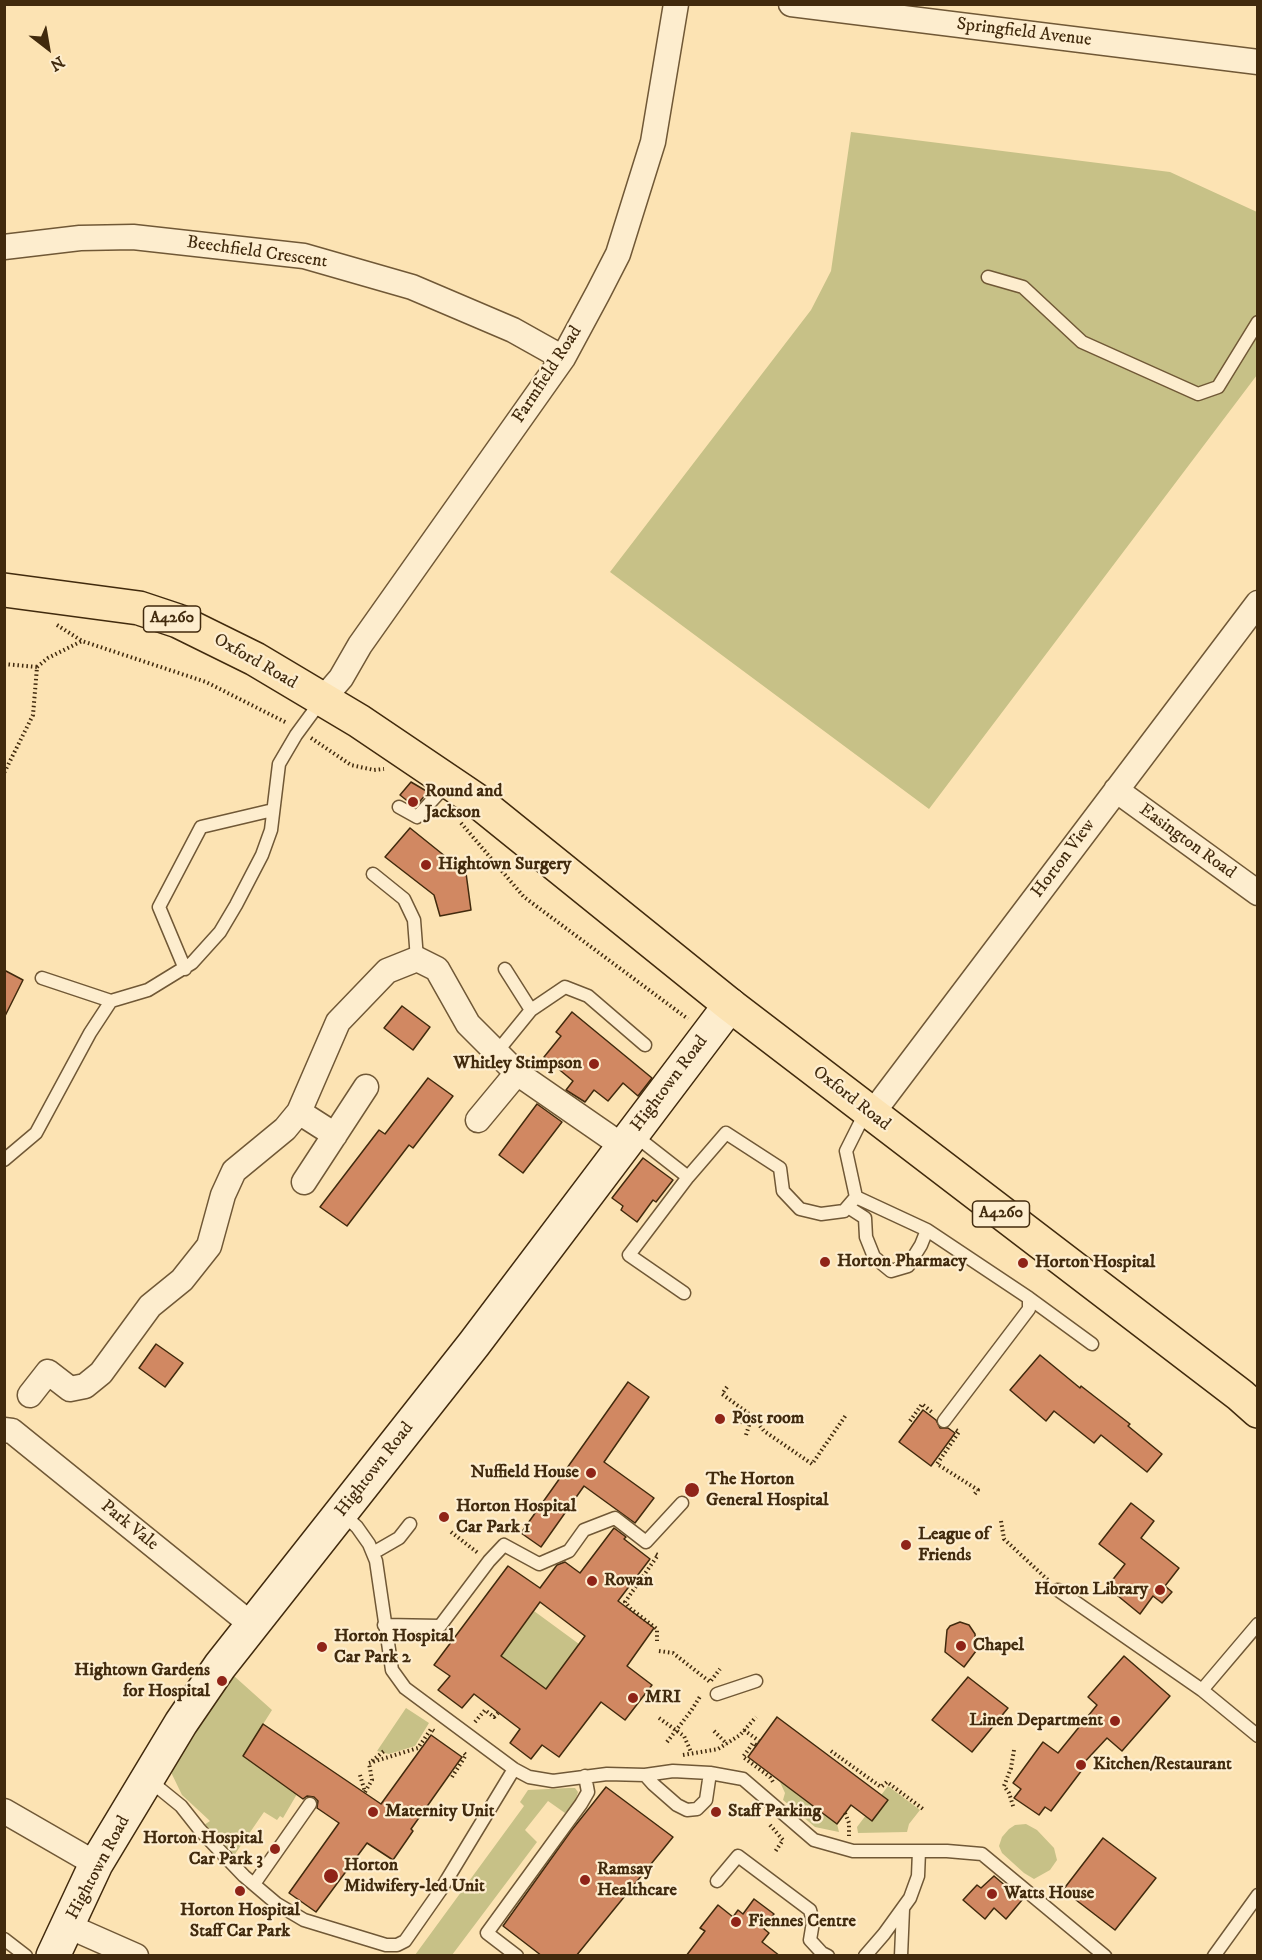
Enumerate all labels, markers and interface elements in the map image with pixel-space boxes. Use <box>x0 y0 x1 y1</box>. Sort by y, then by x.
street label: Springfield Avenue <box>955 14 1093 52</box>
north arrow <box>18 18 78 78</box>
text: N <box>46 51 68 75</box>
street label: Beechfield Crescent <box>185 232 329 274</box>
street label: Farmfield Road <box>509 322 587 428</box>
road number: A4260 <box>144 606 201 632</box>
street label: Oxford Road <box>209 629 301 695</box>
place label: Round and Jackson <box>425 781 503 824</box>
marker: Round and Jackson <box>406 795 420 809</box>
street label: Easington Road <box>1134 800 1240 884</box>
street label: Horton View <box>1027 815 1101 903</box>
place label: Hightown Surgery <box>438 854 571 876</box>
marker: Hightown Surgery <box>419 858 433 872</box>
street label: Hightown Road <box>627 1032 713 1136</box>
place label: Whitley Stimpson <box>453 1053 582 1075</box>
marker: Whitley Stimpson <box>587 1057 601 1071</box>
street label: Oxford Road <box>808 1062 894 1136</box>
road number: A4260 <box>972 1201 1030 1227</box>
place label: Horton Pharmacy <box>837 1251 967 1273</box>
place label: Horton Hospital <box>1035 1252 1155 1274</box>
marker: Horton Pharmacy <box>818 1255 832 1269</box>
marker: Horton Hospital <box>1016 1256 1030 1270</box>
place label: Post room <box>732 1408 804 1430</box>
marker: Post room <box>713 1412 727 1426</box>
street label: Hightown Road <box>331 1418 419 1522</box>
place label: Nuffield House <box>470 1462 579 1484</box>
marker: Nuffield House <box>584 1466 598 1480</box>
place label: The Horton General Hospital <box>706 1469 828 1512</box>
marker: The Horton General Hospital <box>683 1481 701 1499</box>
street label: Park Vale <box>96 1496 162 1556</box>
place label: Horton Hospital Car Park 1 <box>456 1496 576 1538</box>
marker: Horton Hospital Car Park 1 <box>437 1510 451 1524</box>
place label: League of Friends <box>918 1524 989 1567</box>
marker: League of Friends <box>899 1538 913 1552</box>
place label: Rowan <box>604 1570 653 1592</box>
marker: Rowan <box>585 1574 599 1588</box>
place label: Horton Library <box>1034 1579 1148 1601</box>
marker: Horton Library <box>1153 1583 1167 1597</box>
place label: Horton Hospital Car Park 2 <box>334 1626 454 1668</box>
place label: Chapel <box>973 1635 1024 1657</box>
marker: Chapel <box>954 1639 968 1653</box>
marker: Horton Hospital Car Park 2 <box>315 1640 329 1654</box>
place label: Hightown Gardens for Hospital <box>74 1660 210 1702</box>
marker: Hightown Gardens for Hospital <box>215 1674 229 1688</box>
place label: MRI <box>645 1687 681 1709</box>
marker: MRI <box>626 1691 640 1705</box>
place label: Linen Department <box>969 1710 1103 1732</box>
marker: Linen Department <box>1108 1714 1122 1728</box>
place label: Kitchen/Restaurant <box>1093 1754 1232 1776</box>
marker: Kitchen/Restaurant <box>1074 1758 1088 1772</box>
place label: Maternity Unit <box>385 1801 494 1823</box>
place label: Staff Parking <box>728 1801 821 1823</box>
marker: Maternity Unit <box>366 1805 380 1819</box>
marker: Staff Parking <box>709 1805 723 1819</box>
street label: Hightown Road <box>63 1812 135 1924</box>
place label: Horton Hospital Car Park 3 <box>143 1828 263 1870</box>
marker: Horton Hospital Car Park 3 <box>268 1842 282 1856</box>
place label: Horton Midwifery-led Unit <box>344 1855 485 1898</box>
place label: Ramsay Healthcare <box>597 1859 677 1902</box>
marker: Horton Midwifery-led Unit <box>322 1867 340 1885</box>
marker: Ramsay Healthcare <box>578 1873 592 1887</box>
place label: Watts House <box>1004 1883 1094 1905</box>
marker: Horton Hospital Staff Car Park <box>233 1884 247 1898</box>
marker: Watts House <box>985 1887 999 1901</box>
place label: Horton Hospital Staff Car Park <box>180 1900 300 1942</box>
place label: Fiennes Centre <box>748 1911 856 1933</box>
marker: Fiennes Centre <box>729 1915 743 1929</box>

